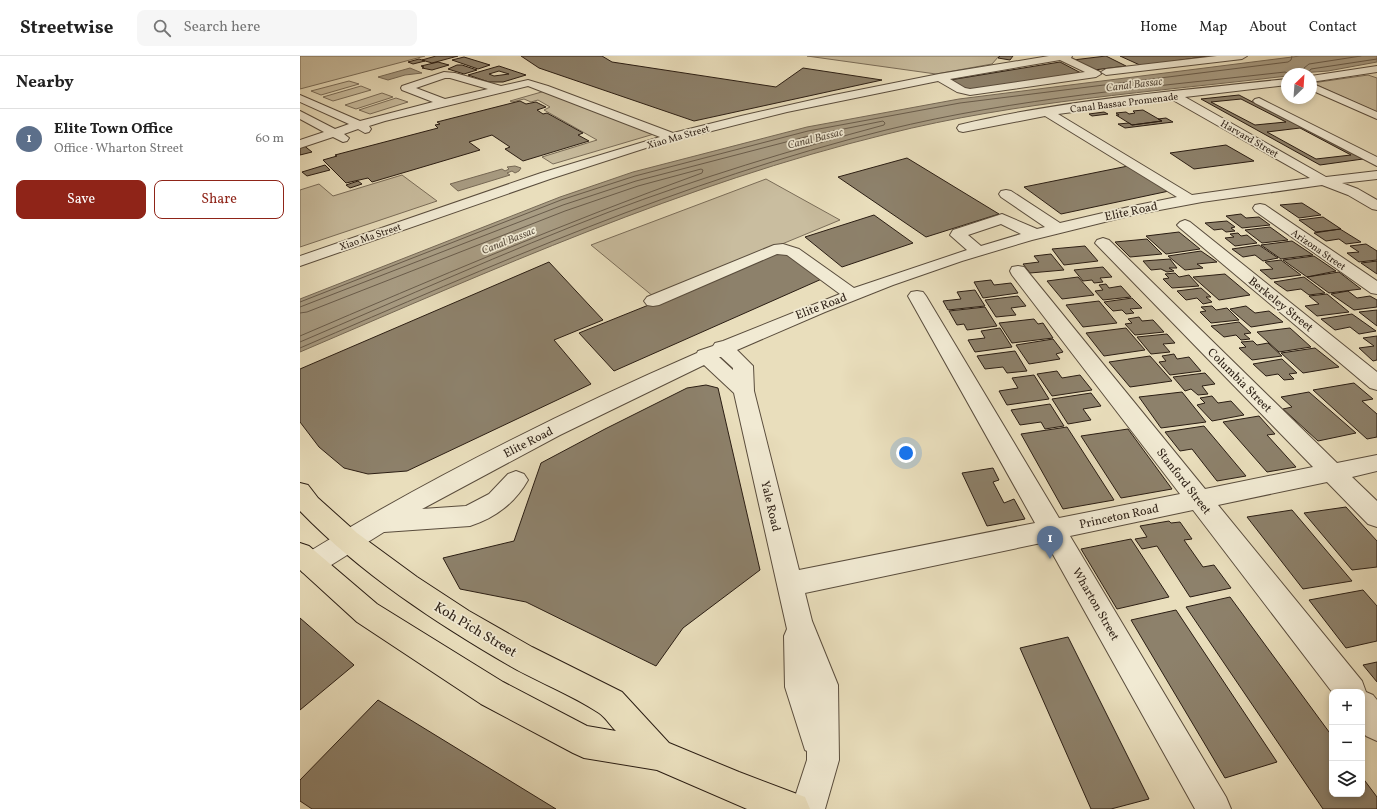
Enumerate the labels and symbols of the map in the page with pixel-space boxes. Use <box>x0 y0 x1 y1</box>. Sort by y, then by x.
north arrow <box>1281 68 1317 104</box>
water label: Canal Bassac <box>1105 75 1163 96</box>
street label: Canal Bassac Promenade <box>1069 89 1179 117</box>
street label: Harvard Street <box>1218 117 1282 161</box>
street label: Xiao Ma Street <box>645 121 712 153</box>
water label: Canal Bassac <box>786 125 845 154</box>
street label: Elite Road <box>1103 199 1159 225</box>
street label: Xiao Ma Street <box>338 220 404 254</box>
water label: Canal Bassac <box>479 224 538 259</box>
street label: Arizona Street <box>1288 226 1349 274</box>
street label: Berkeley Street <box>1244 274 1316 336</box>
street label: Elite Road <box>793 290 849 324</box>
street label: Columbia Street <box>1204 345 1275 416</box>
street label: Elite Road <box>501 423 556 462</box>
your location <box>896 443 916 463</box>
street label: Stanford Street <box>1152 445 1214 518</box>
street label: Yale Road <box>756 479 784 533</box>
street label: Princeton Road <box>1078 501 1161 533</box>
pin: 1 <box>1037 526 1063 559</box>
street label: Wharton Street <box>1068 565 1122 644</box>
street label: Koh Pich Street <box>430 598 520 663</box>

